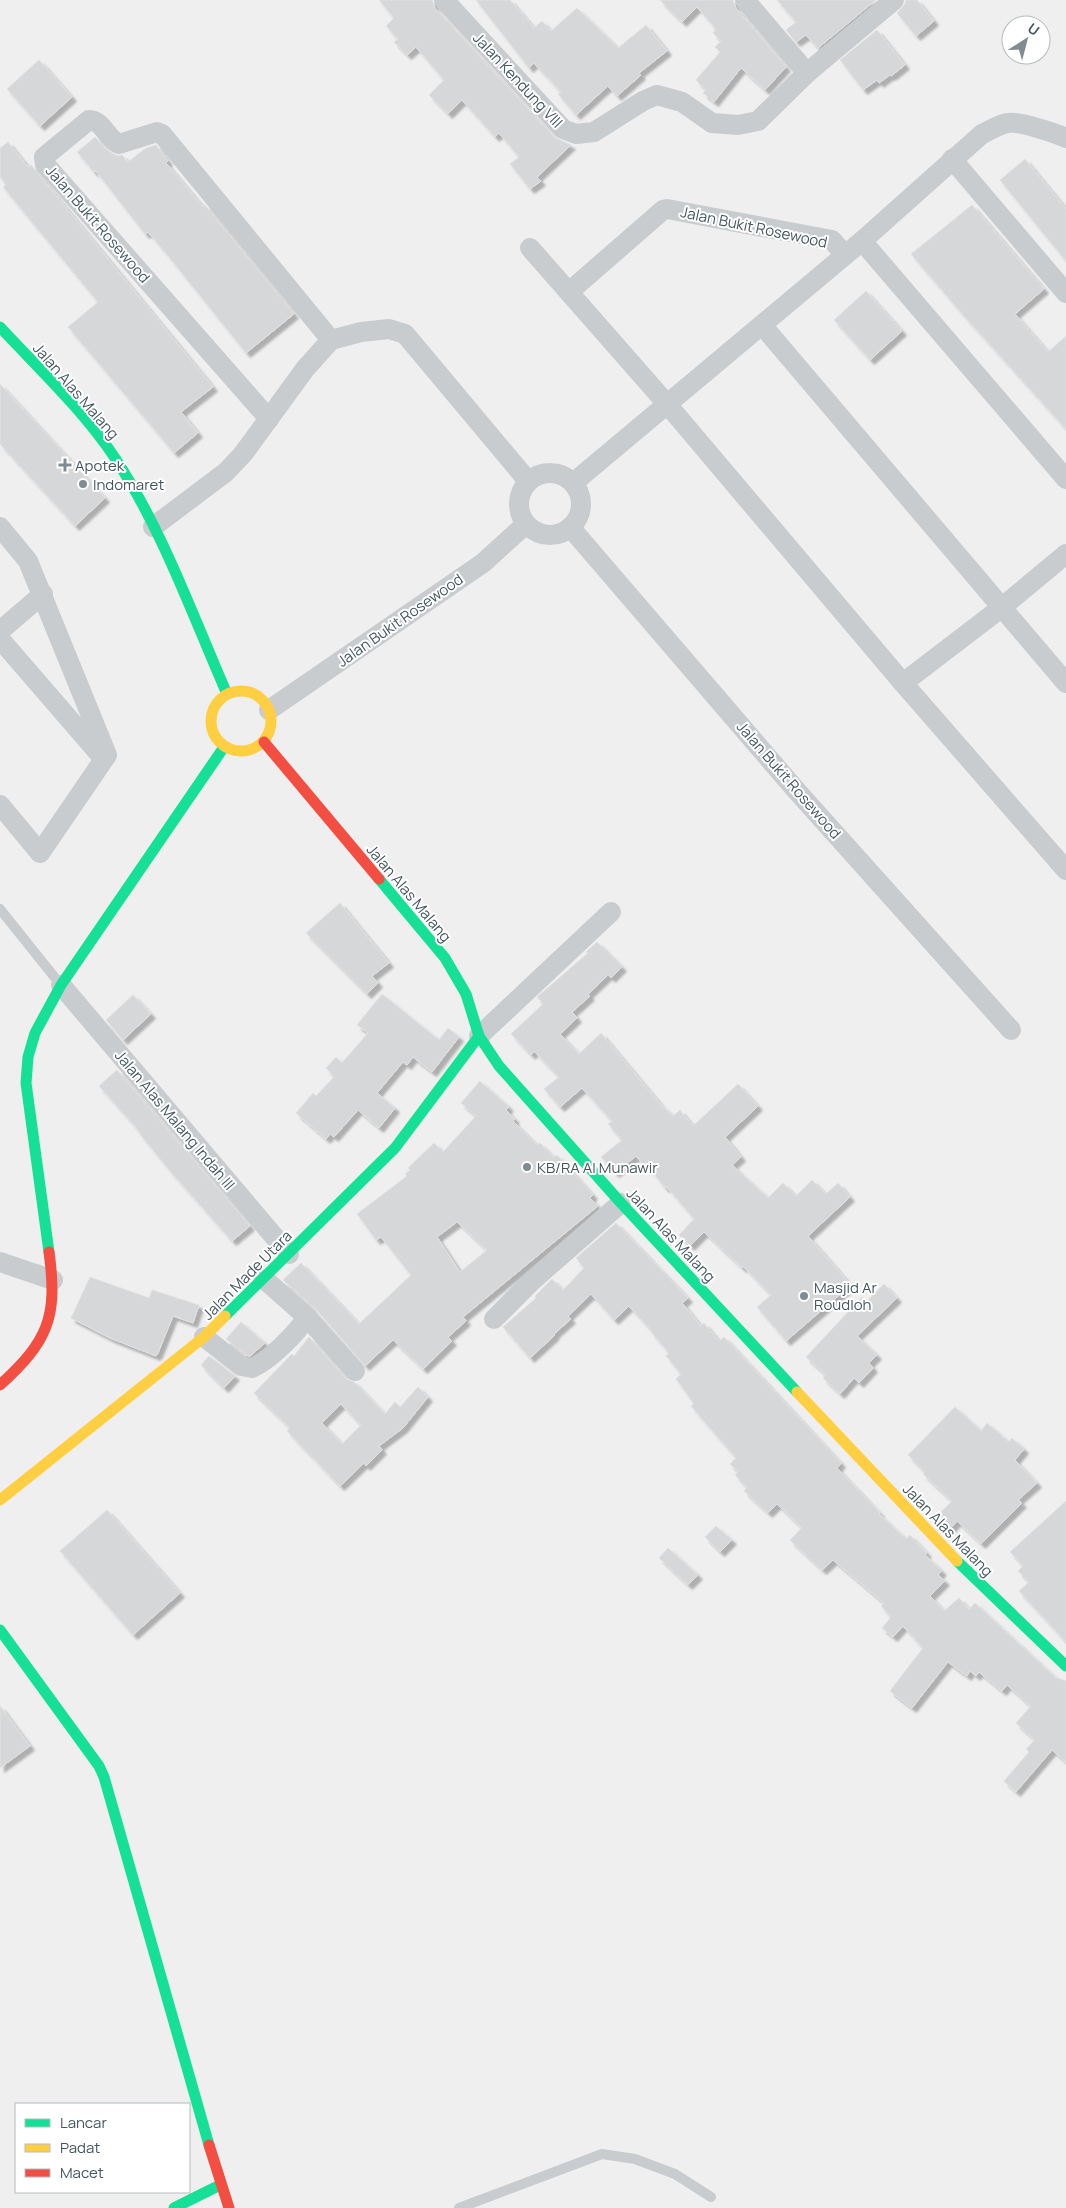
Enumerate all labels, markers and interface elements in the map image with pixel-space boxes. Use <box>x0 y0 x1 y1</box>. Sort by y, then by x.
north arrow <box>1001 15 1051 65</box>
text: U <box>1024 18 1044 40</box>
street label: Jalan Kendung VIII <box>468 28 568 132</box>
street label: Jalan Bukit Rosewood <box>41 161 155 287</box>
street label: Jalan Bukit Rosewood <box>679 201 829 253</box>
street label: Jalan Alas Malang <box>28 338 124 444</box>
place label: Apotek <box>75 455 125 476</box>
marker: Apotek <box>59 459 71 471</box>
place label: Indomaret <box>93 474 164 495</box>
marker: Indomaret <box>77 478 89 490</box>
street label: Jalan Bukit Rosewood <box>333 569 467 671</box>
street label: Jalan Bukit Rosewood <box>732 717 846 843</box>
street label: Jalan Alas Malang <box>362 840 456 946</box>
street label: Jalan Alas Malang Indah III <box>110 1046 240 1194</box>
place label: KB/RA Al Munawir <box>537 1157 658 1178</box>
marker: KB/RA Al Munawir <box>521 1161 533 1173</box>
street label: Jalan Alas Malang <box>622 1183 720 1287</box>
street label: Jalan Made Utara <box>198 1226 296 1324</box>
place label: Masjid Ar Roudloh <box>814 1277 877 1315</box>
marker: Masjid Ar Roudloh <box>798 1290 810 1302</box>
street label: Jalan Alas Malang <box>898 1479 998 1581</box>
legend <box>15 2103 190 2193</box>
text: Lancar <box>60 2112 107 2133</box>
text: Padat <box>60 2137 100 2158</box>
text: Macet <box>60 2162 104 2183</box>

